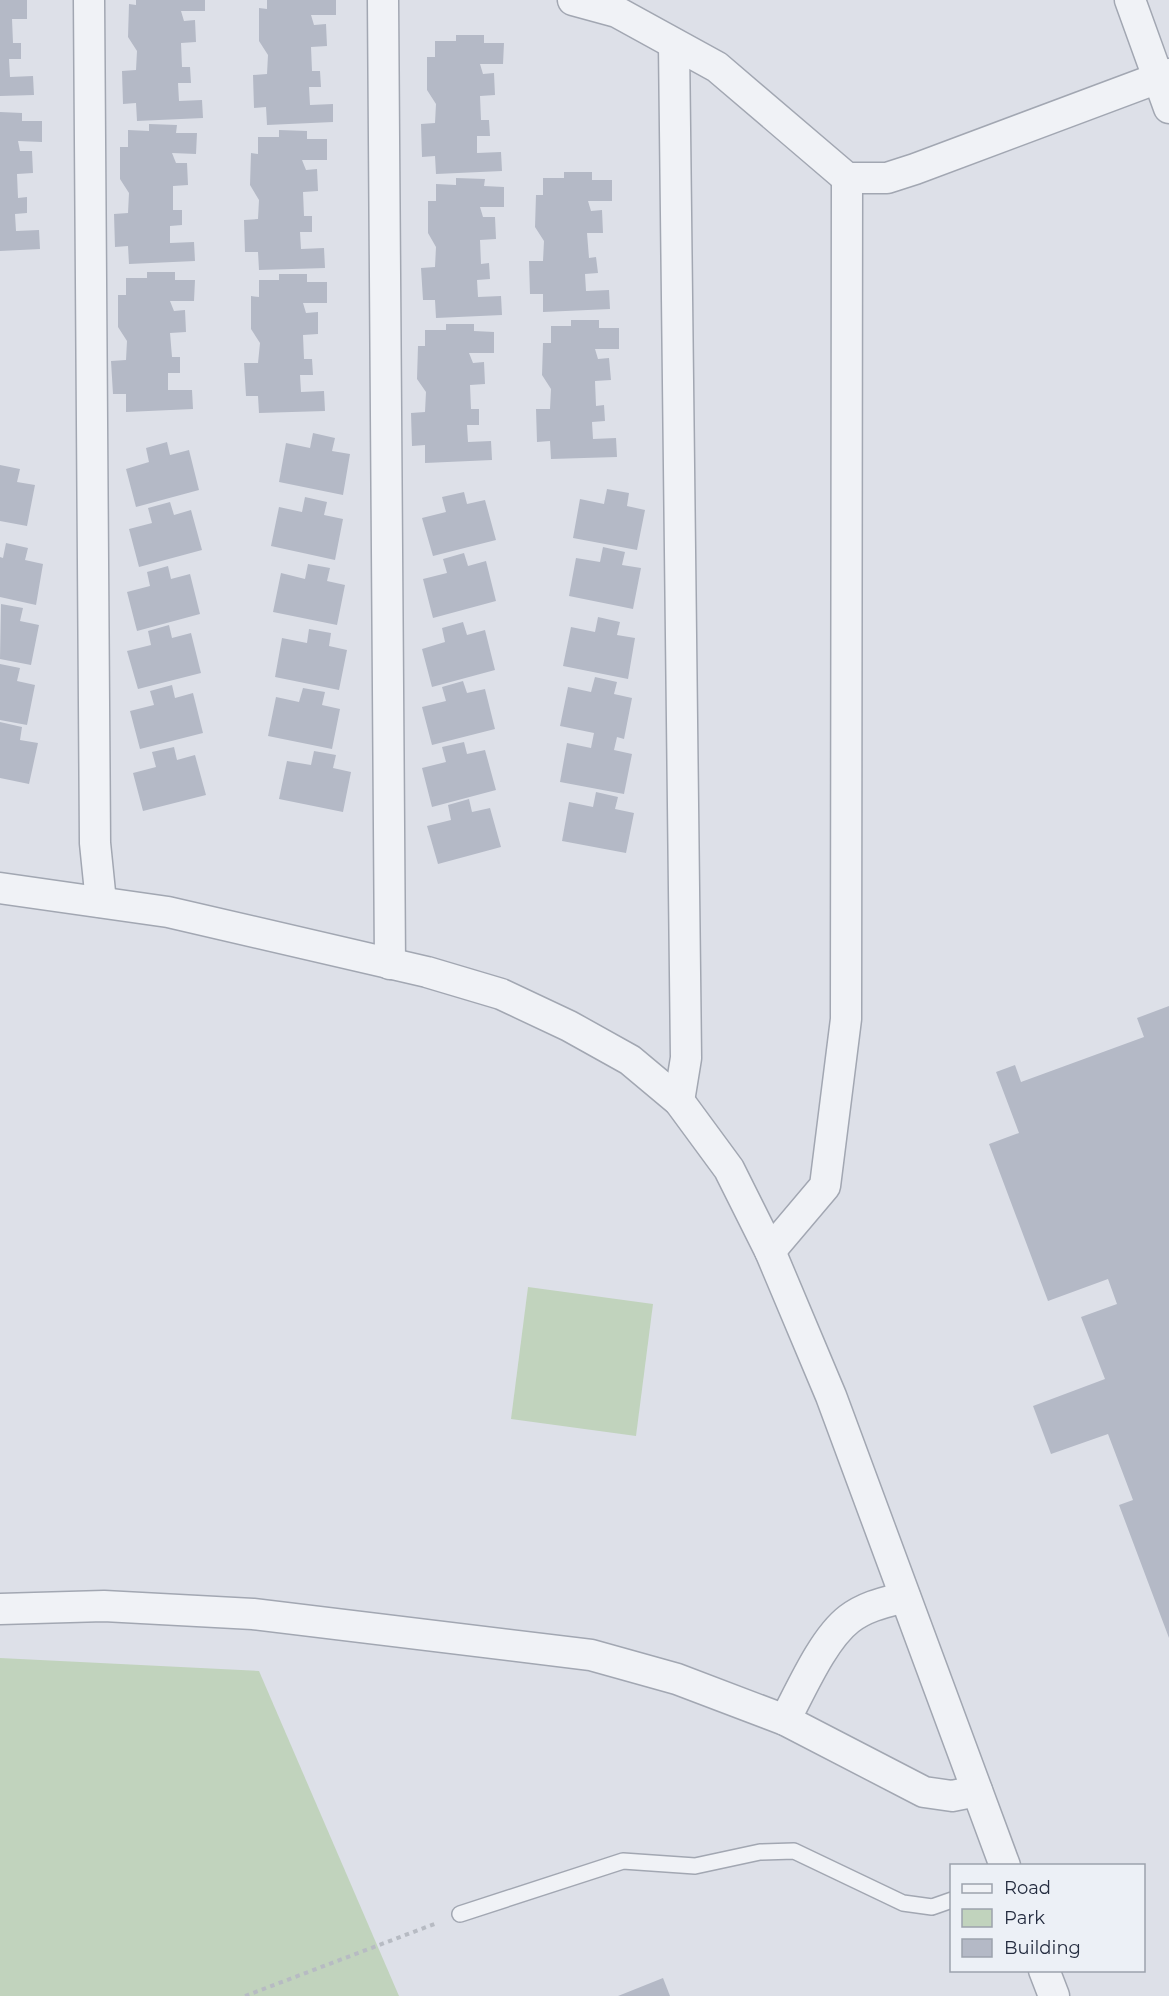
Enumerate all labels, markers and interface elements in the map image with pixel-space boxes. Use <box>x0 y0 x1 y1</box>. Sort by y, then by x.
legend <box>950 1864 1145 1972</box>
text: Road <box>1004 1877 1051 1899</box>
text: Park <box>1004 1907 1045 1929</box>
text: Building <box>1004 1937 1081 1959</box>

